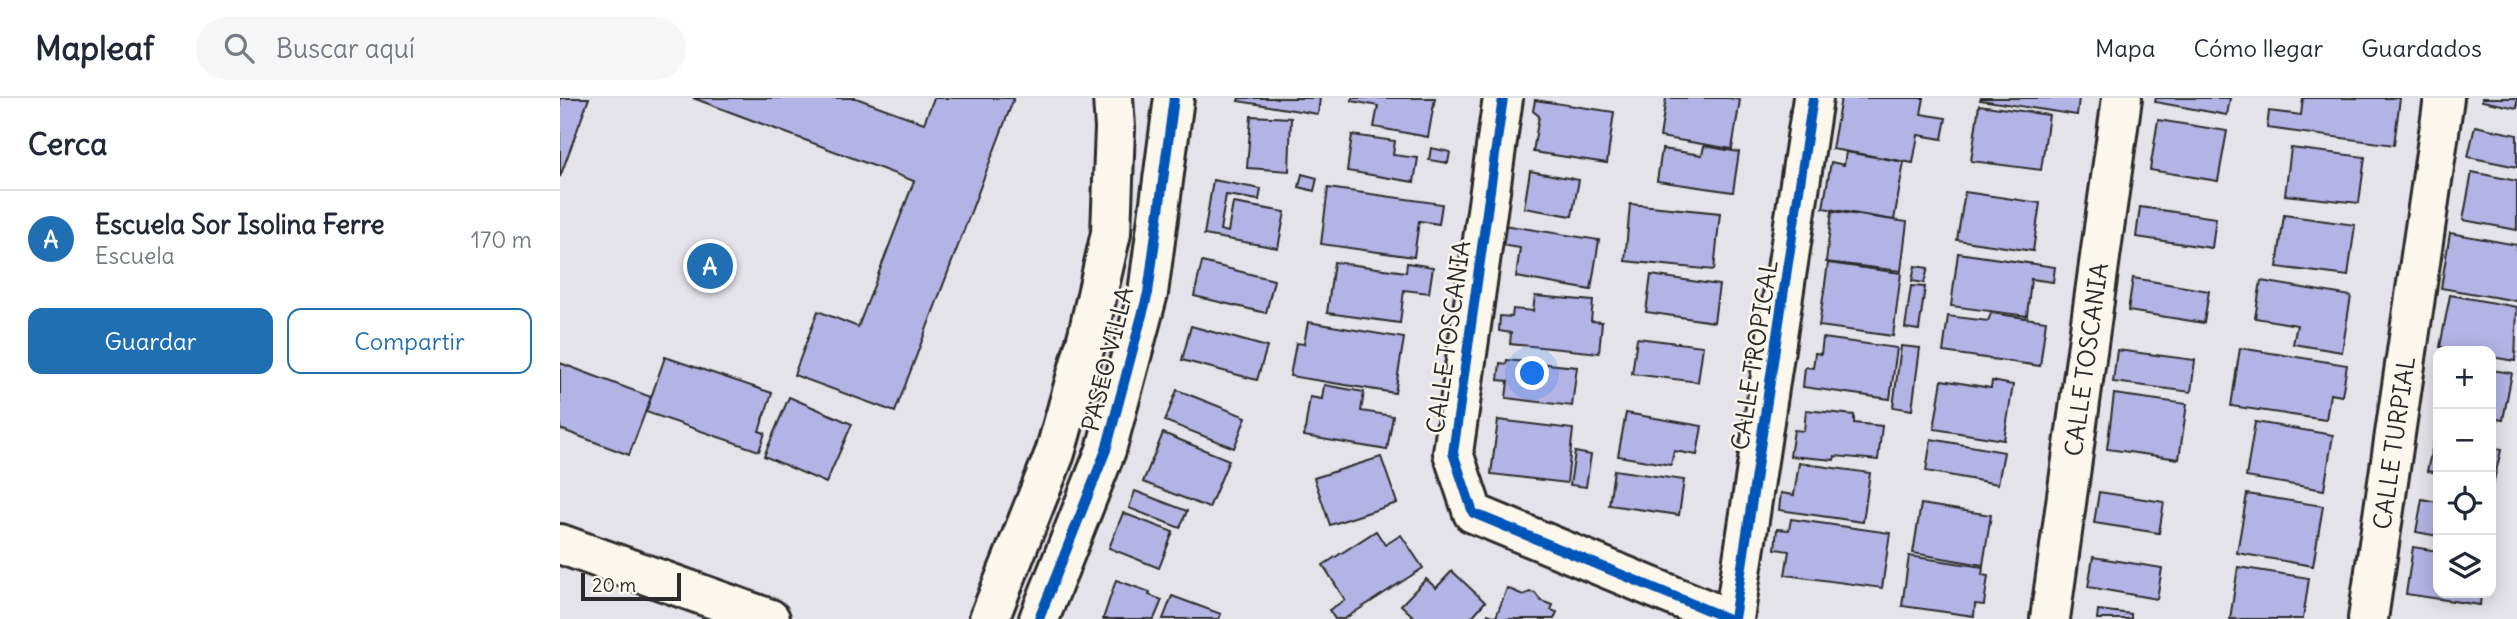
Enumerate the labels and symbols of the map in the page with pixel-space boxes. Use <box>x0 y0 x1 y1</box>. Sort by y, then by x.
street label: CALLE TOSCANIA <box>1420 239 1476 435</box>
pin: A <box>687 240 733 292</box>
street label: CALLE TROPICAL <box>1724 258 1784 452</box>
street label: CALLE TOSCANIA <box>2058 261 2114 458</box>
street label: PASEO VILLA <box>1075 284 1139 434</box>
street label: CALLE TURPIAL <box>2366 354 2421 531</box>
your location <box>1515 356 1549 390</box>
scale bar <box>581 570 681 602</box>

